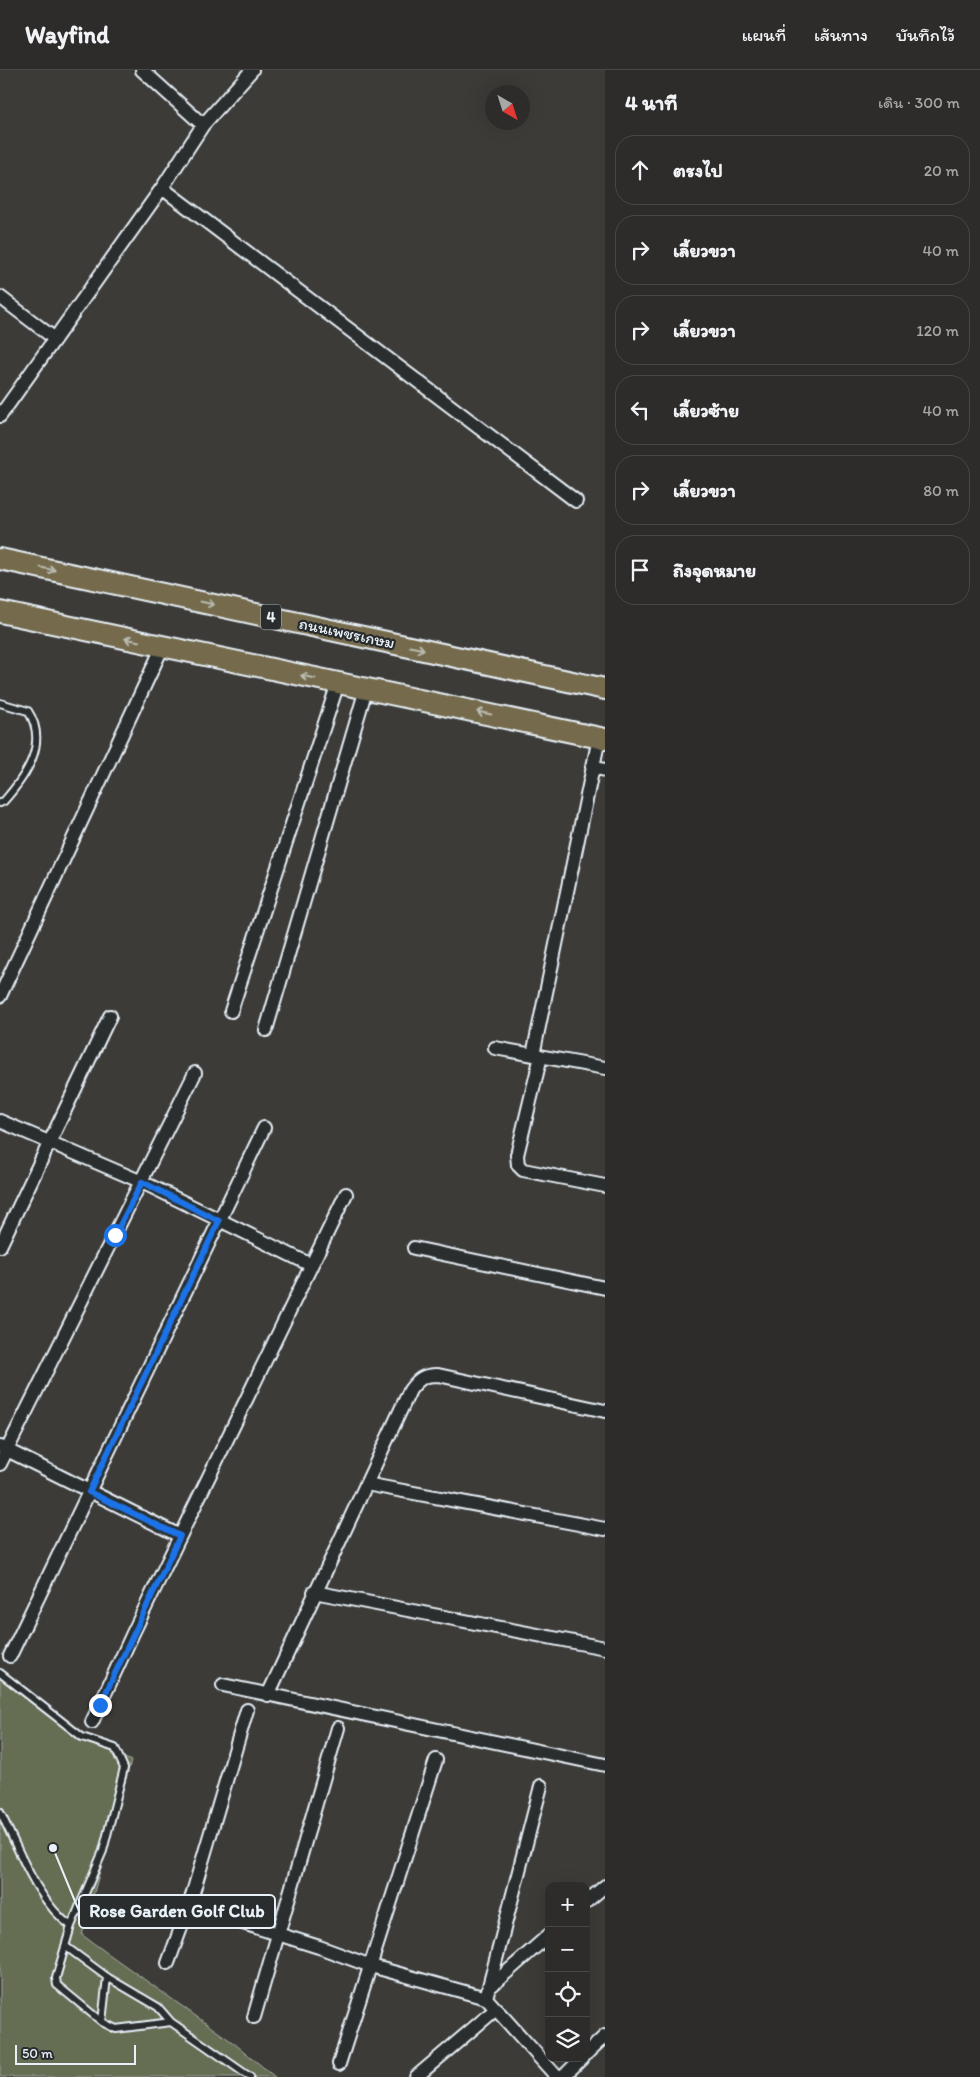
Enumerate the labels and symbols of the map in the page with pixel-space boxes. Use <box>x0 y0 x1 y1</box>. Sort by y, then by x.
north arrow <box>485 85 530 130</box>
one-way arrow <box>39 565 55 574</box>
one-way arrow <box>198 599 214 608</box>
road number: 4 <box>261 604 281 630</box>
street label: ถนนเพชรเกษม <box>298 614 396 652</box>
one-way arrow <box>124 635 140 644</box>
one-way arrow <box>408 644 424 653</box>
one-way arrow <box>300 672 316 681</box>
one-way arrow <box>477 708 493 717</box>
route start <box>104 1224 127 1247</box>
route end <box>89 1694 112 1717</box>
callout: Rose Garden Golf Club <box>79 1895 275 1928</box>
text: Rose Garden Golf Club <box>89 1900 265 1922</box>
scale bar <box>15 2042 136 2065</box>

